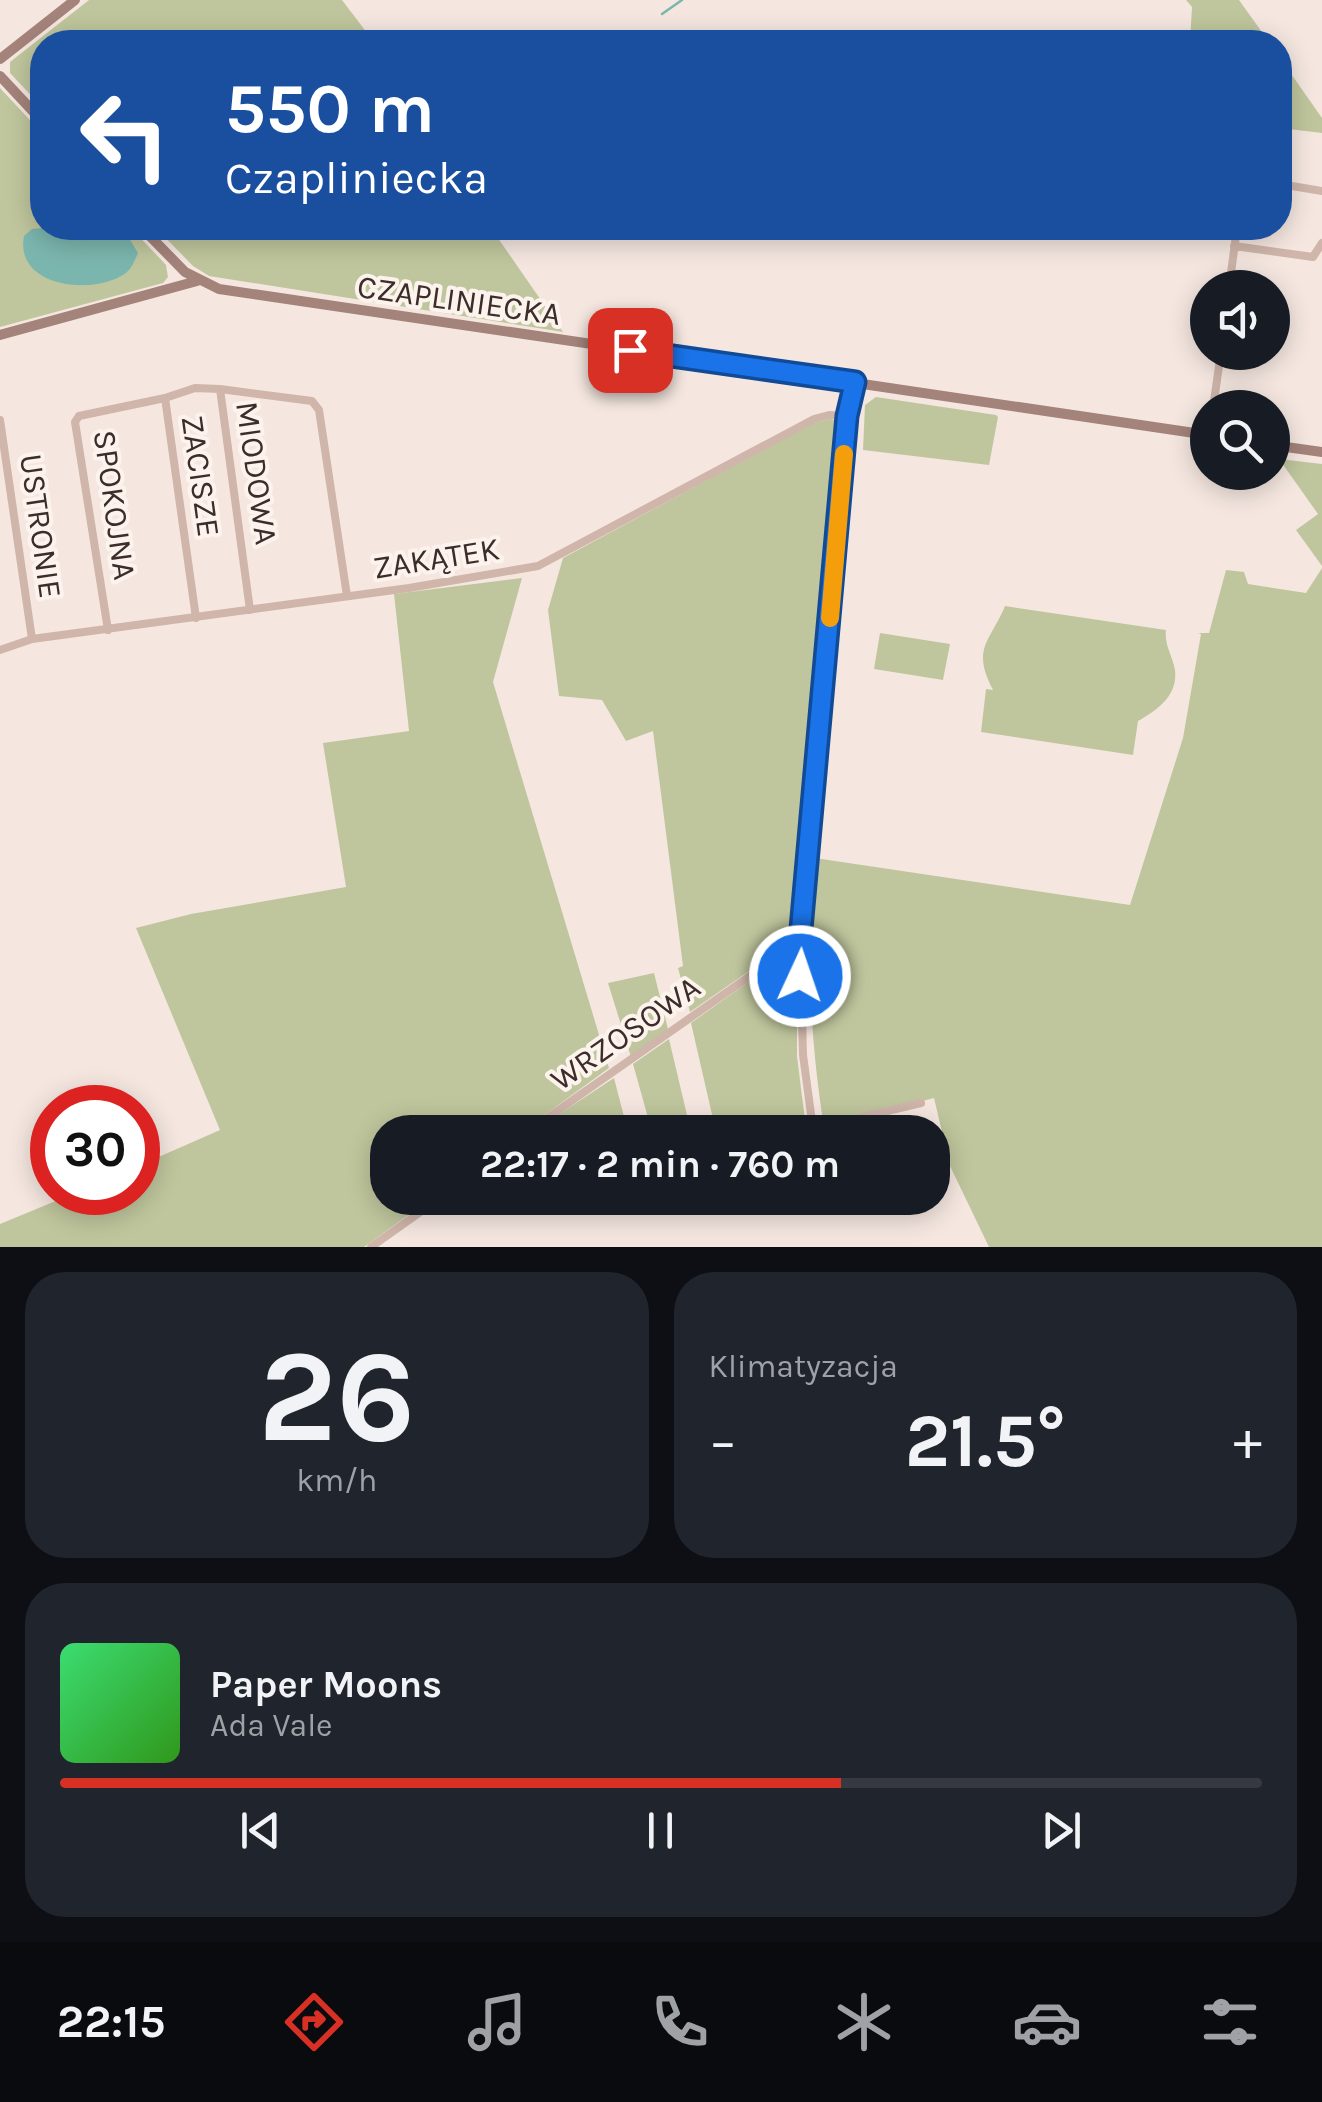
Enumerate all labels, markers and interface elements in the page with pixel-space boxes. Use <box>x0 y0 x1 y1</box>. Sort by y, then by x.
text: 550 m <box>225 68 435 150</box>
icon: left <box>60 70 190 200</box>
text: Czapliniecka <box>225 152 488 204</box>
street label: CZAPLINIECKA <box>355 268 563 333</box>
map controls <box>1190 270 1290 490</box>
button: sound <box>1190 270 1290 370</box>
pin <box>588 308 673 393</box>
icon: arrive <box>603 323 658 378</box>
button: search <box>1190 390 1290 490</box>
street label: MIODOWA <box>228 399 285 547</box>
street label: ZACISZE <box>174 413 227 539</box>
street label: SPOKOJNA <box>86 428 143 582</box>
street label: USTRONIE <box>12 452 69 601</box>
street label: ZAKĄTEK <box>370 530 502 587</box>
position arrow <box>748 924 852 1028</box>
street label: WRZOSOWA <box>544 968 707 1098</box>
speed limit sign: 30 <box>30 1085 160 1215</box>
text: 22:17 · 2 min · 760 m <box>480 1142 840 1187</box>
text: 26 <box>258 1321 416 1473</box>
text: Klimatyzacja <box>709 1348 898 1385</box>
text: 21.5° <box>905 1397 1066 1485</box>
text: − <box>709 1409 737 1473</box>
text: + <box>1233 1409 1262 1473</box>
text: km/h <box>296 1462 377 1499</box>
text: Paper Moons <box>210 1662 442 1707</box>
text: Ada Vale <box>210 1707 333 1744</box>
icon: previous <box>233 1803 288 1858</box>
icon: pause <box>633 1803 688 1858</box>
icon: next <box>1034 1803 1089 1858</box>
icon: directions <box>279 1987 349 2057</box>
icon: music <box>462 1987 532 2057</box>
icon: phone <box>645 1987 715 2057</box>
icon: climate <box>829 1987 899 2057</box>
icon: car <box>1012 1987 1082 2057</box>
icon: filters <box>1195 1987 1265 2057</box>
text: 22:15 <box>57 1996 165 2048</box>

